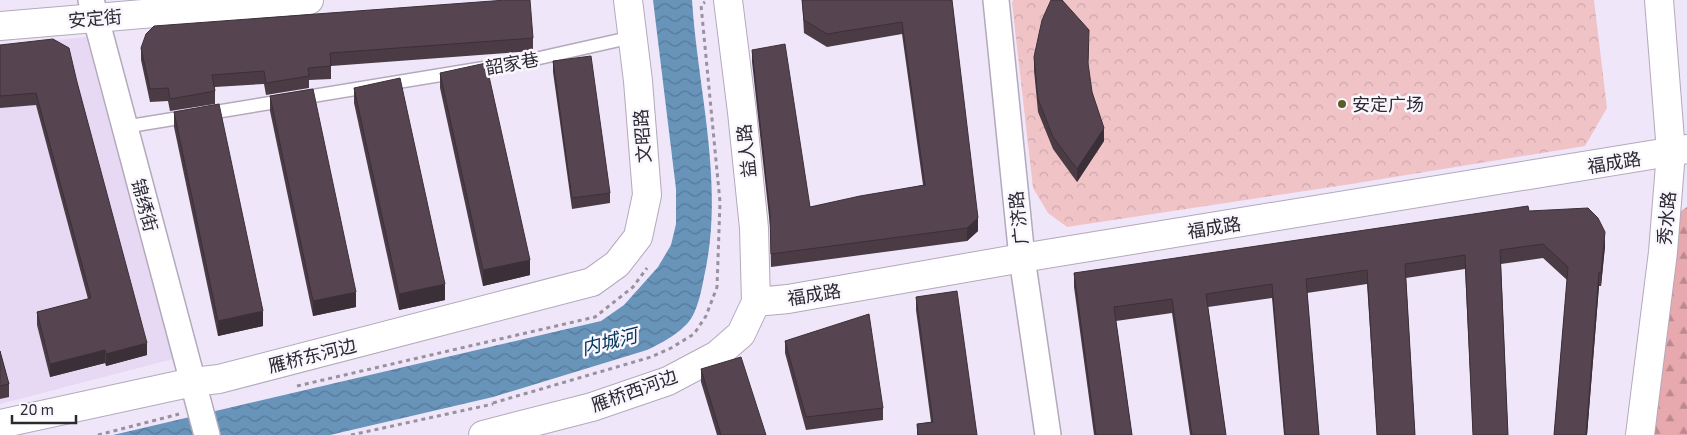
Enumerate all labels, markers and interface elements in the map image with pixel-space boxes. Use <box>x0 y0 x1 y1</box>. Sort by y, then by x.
street label: 安定街 <box>67 5 123 31</box>
street label: 韶家巷 <box>484 47 540 79</box>
place label: 安定广场 <box>1352 93 1424 115</box>
marker: 安定广场 <box>1336 98 1348 110</box>
street label: 文昭路 <box>629 108 655 164</box>
street label: 益人路 <box>732 123 760 179</box>
street label: 福成路 <box>1586 147 1642 177</box>
street label: 锦绣街 <box>127 176 163 234</box>
street label: 广济路 <box>1004 190 1032 246</box>
street label: 秀水路 <box>1653 190 1679 246</box>
street label: 福成路 <box>1186 212 1242 242</box>
street label: 福成路 <box>786 279 842 309</box>
water label: 内城河 <box>579 322 643 359</box>
street label: 雁桥东河边 <box>266 333 358 377</box>
street label: 雁桥西河边 <box>588 364 680 416</box>
scale bar <box>12 392 76 424</box>
text: 20 m <box>20 400 54 418</box>

